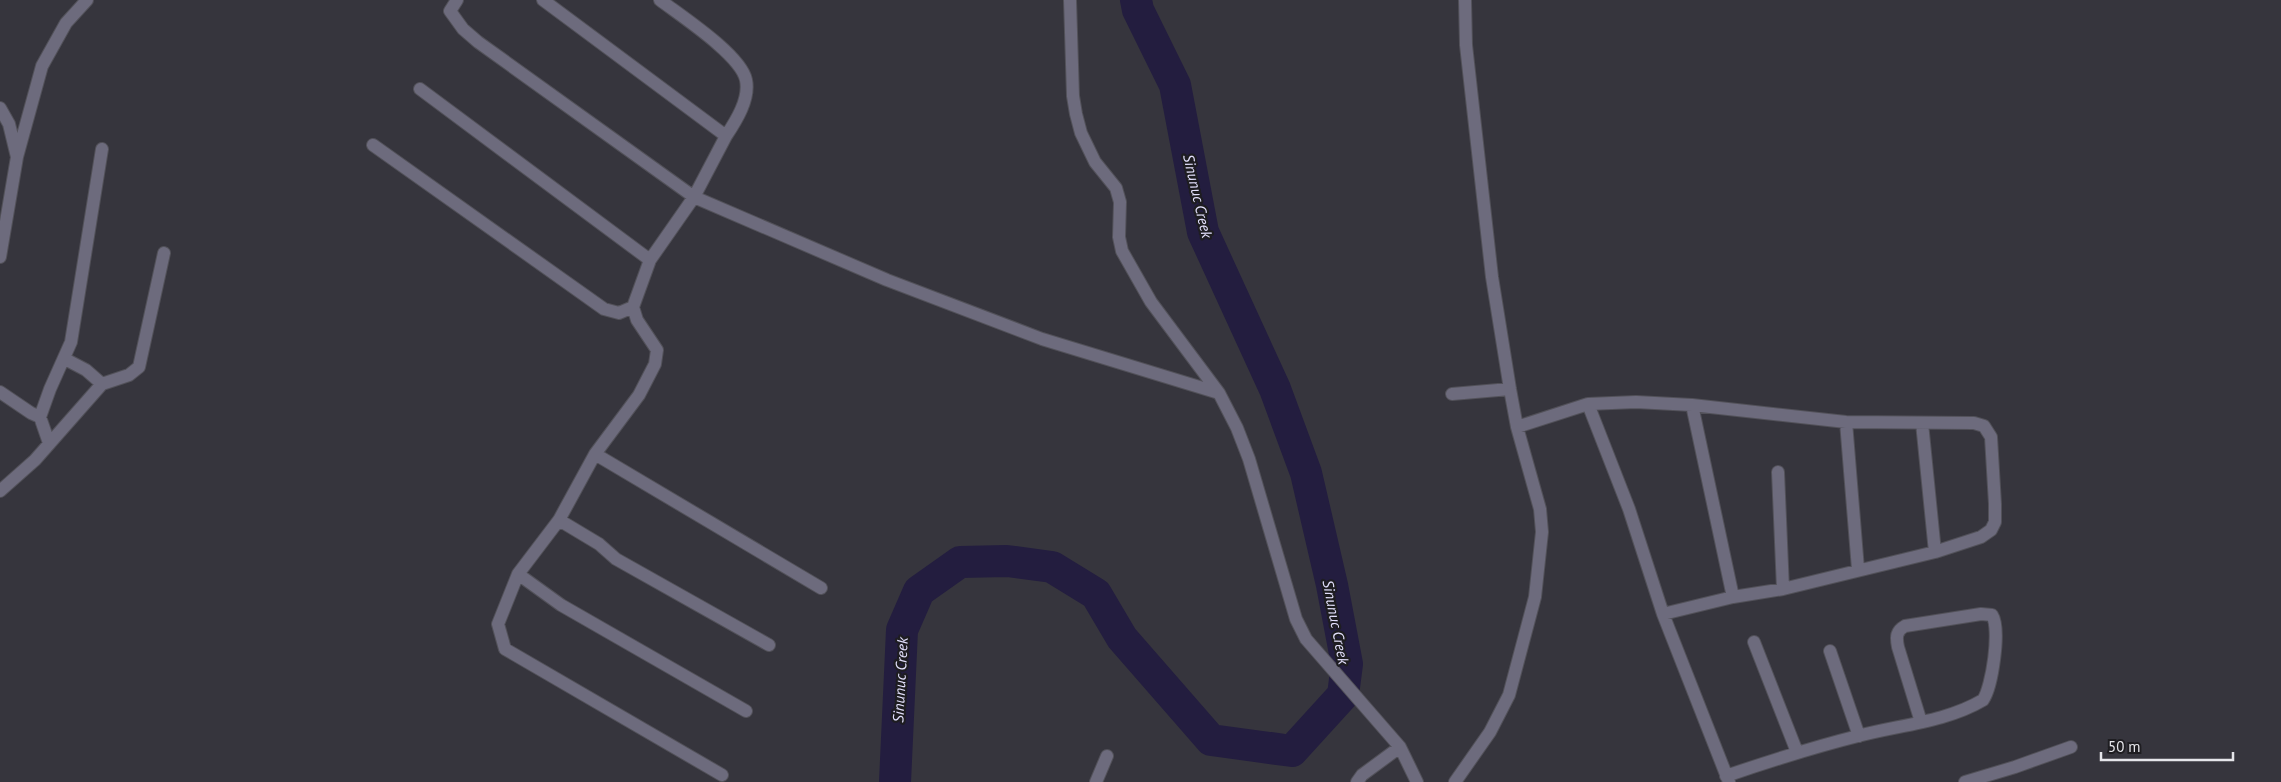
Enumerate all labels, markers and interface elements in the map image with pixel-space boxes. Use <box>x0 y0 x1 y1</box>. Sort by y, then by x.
water label: Sinunuc Creek <box>1179 152 1217 241</box>
water label: Sinunuc Creek <box>1319 578 1354 667</box>
water label: Sinunuc Creek <box>888 636 912 723</box>
scale bar <box>2101 730 2234 762</box>
text: 50 m <box>2108 737 2141 756</box>

